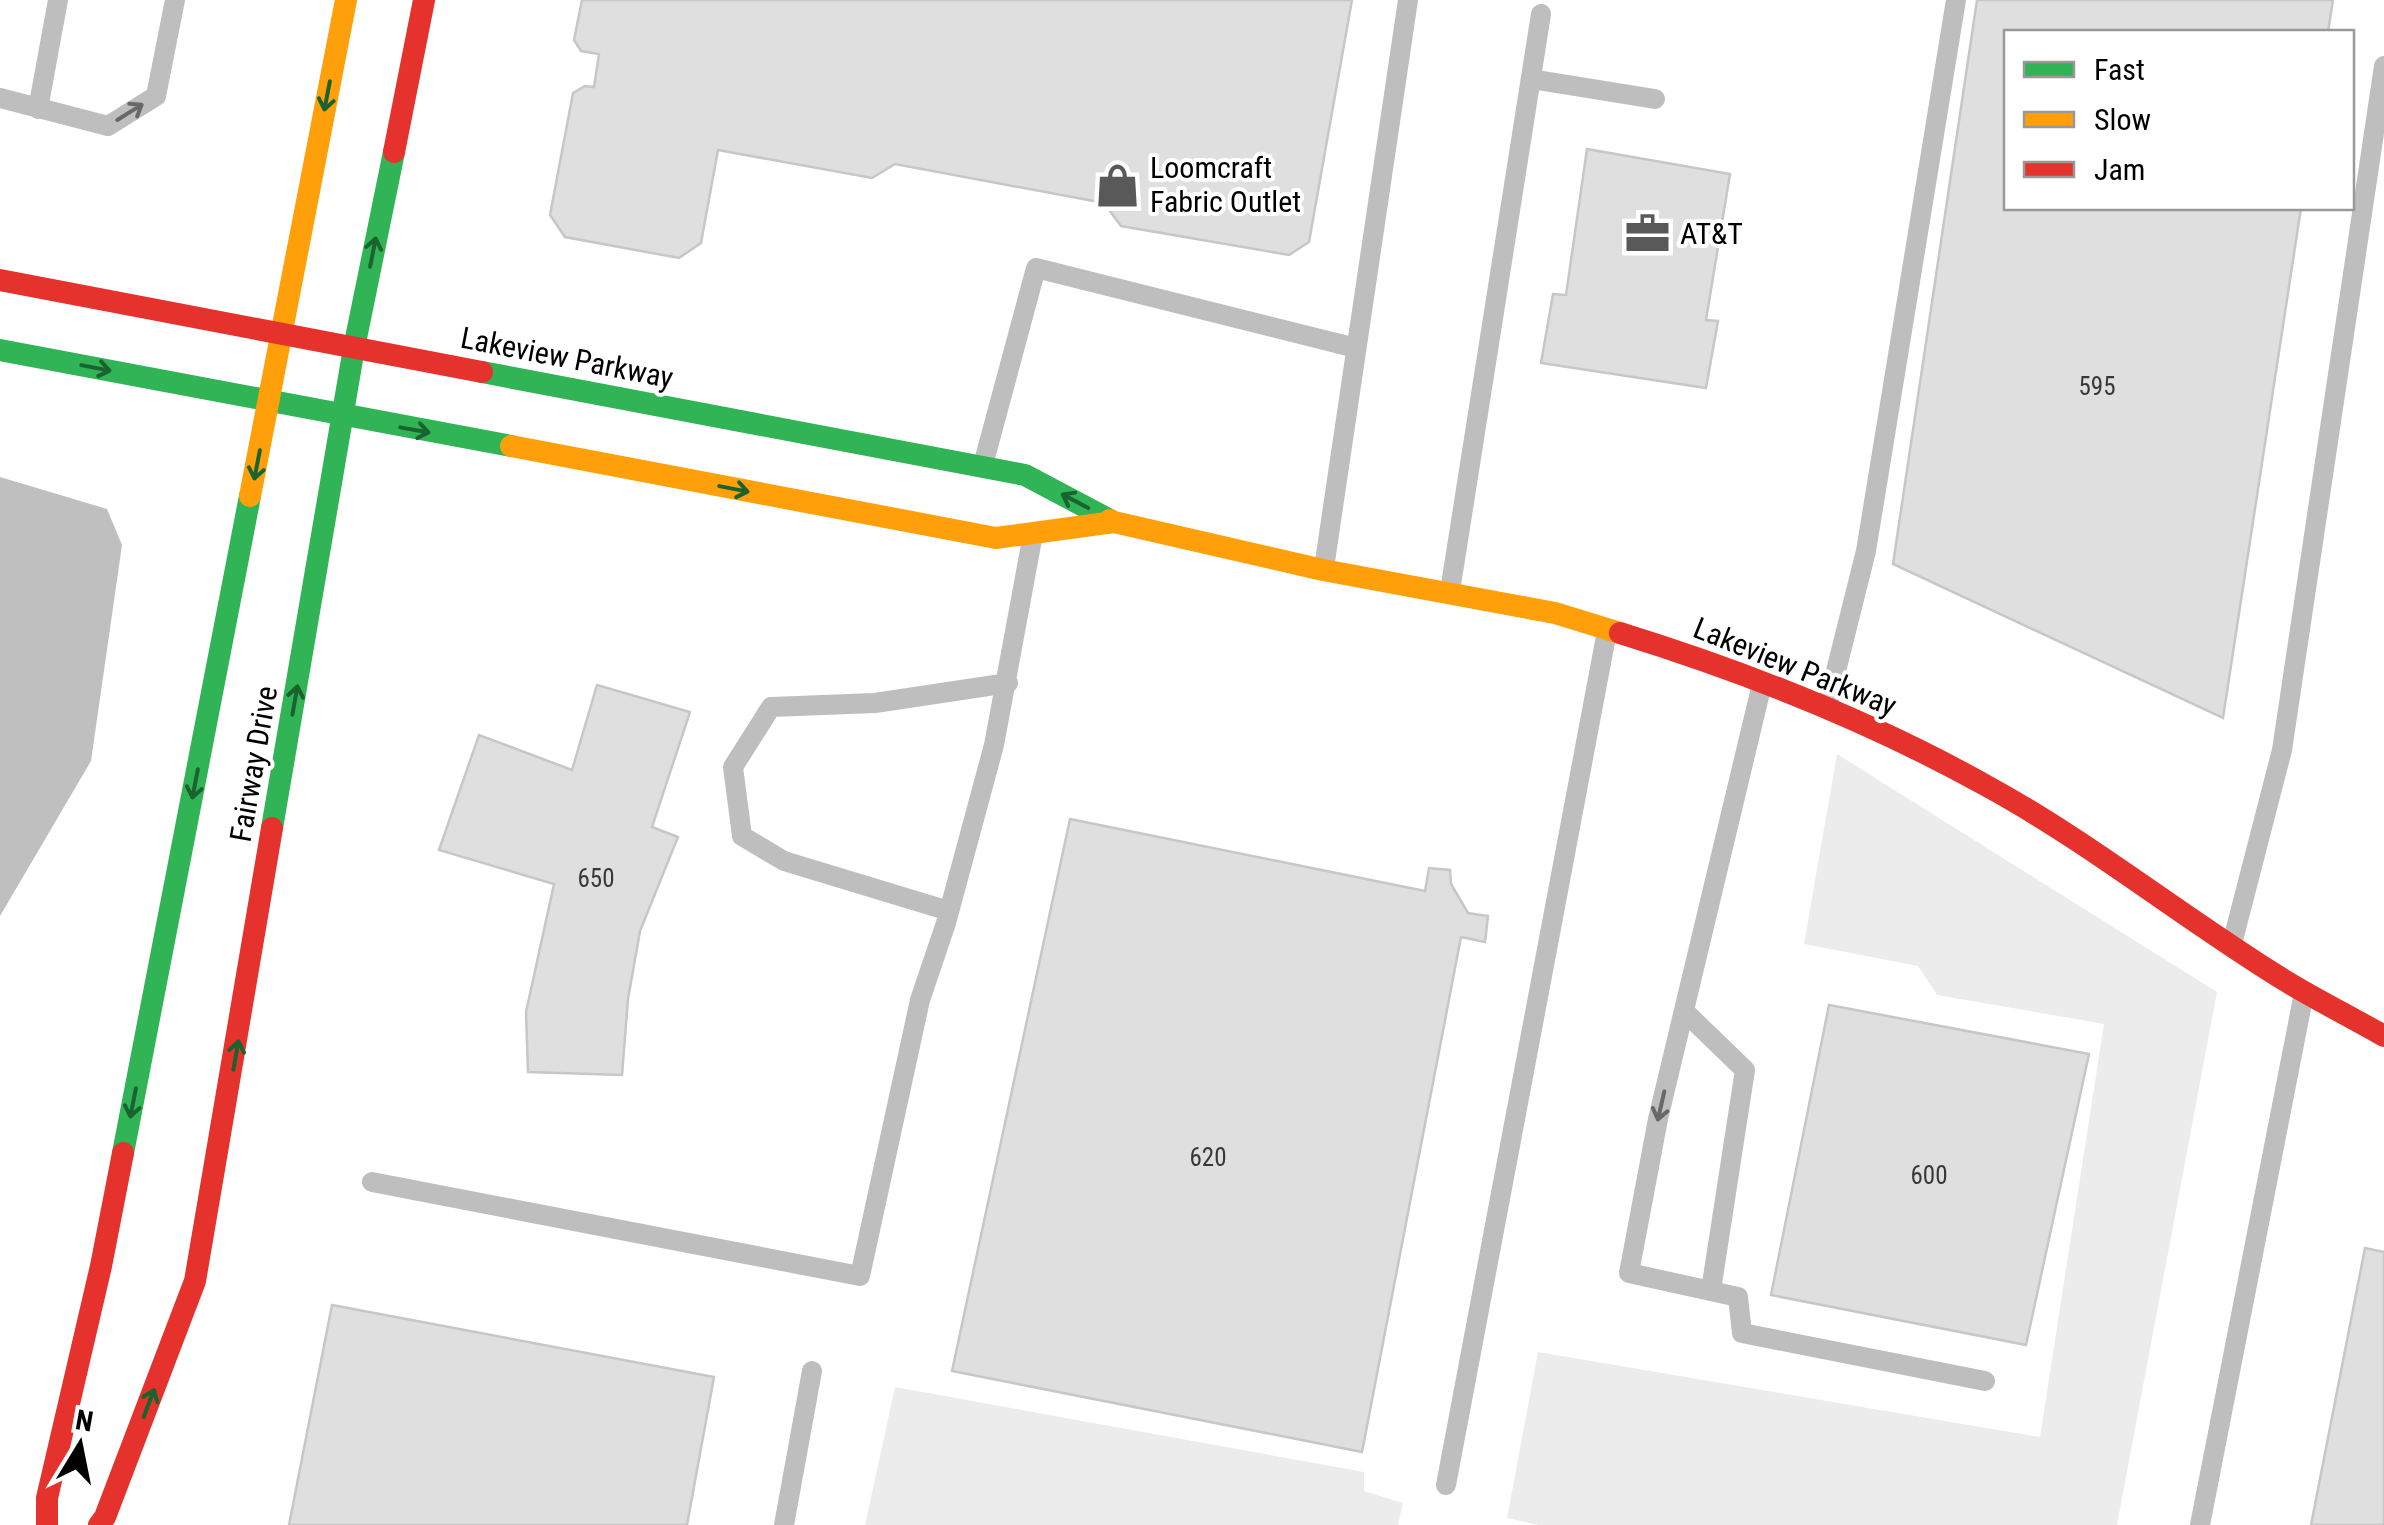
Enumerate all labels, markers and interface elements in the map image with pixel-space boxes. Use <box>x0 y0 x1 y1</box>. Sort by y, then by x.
legend <box>2004 30 2354 210</box>
text: Fast <box>2094 52 2145 87</box>
one-way arrow <box>317 79 336 111</box>
one-way arrow <box>115 102 144 123</box>
text: Slow <box>2094 102 2151 137</box>
place label: Loomcraft Fabric Outlet <box>1150 150 1301 219</box>
text: Jam <box>2094 152 2145 187</box>
shop icon: Loomcraft Fabric Outlet <box>1093 161 1141 209</box>
office icon: AT&T <box>1623 210 1671 258</box>
place label: AT&T <box>1680 216 1743 251</box>
one-way arrow <box>364 237 383 269</box>
street label: Lakeview Parkway <box>458 320 676 395</box>
one-way arrow <box>79 360 111 379</box>
house number: 595 <box>2078 372 2116 401</box>
one-way arrow <box>398 421 431 440</box>
one-way arrow <box>247 448 266 481</box>
one-way arrow <box>718 480 750 499</box>
one-way arrow <box>1061 491 1091 510</box>
street label: Lakeview Parkway <box>1689 610 1902 723</box>
street label: Fairway Drive <box>223 683 284 844</box>
one-way arrow <box>286 684 305 716</box>
one-way arrow <box>185 767 204 800</box>
house number: 650 <box>577 864 615 893</box>
one-way arrow <box>227 1039 246 1072</box>
one-way arrow <box>123 1086 142 1119</box>
one-way arrow <box>1651 1089 1669 1121</box>
house number: 620 <box>1189 1143 1227 1172</box>
house number: 600 <box>1910 1161 1948 1190</box>
one-way arrow <box>141 1388 159 1418</box>
north arrow <box>30 1395 130 1495</box>
text: N <box>73 1403 96 1439</box>

